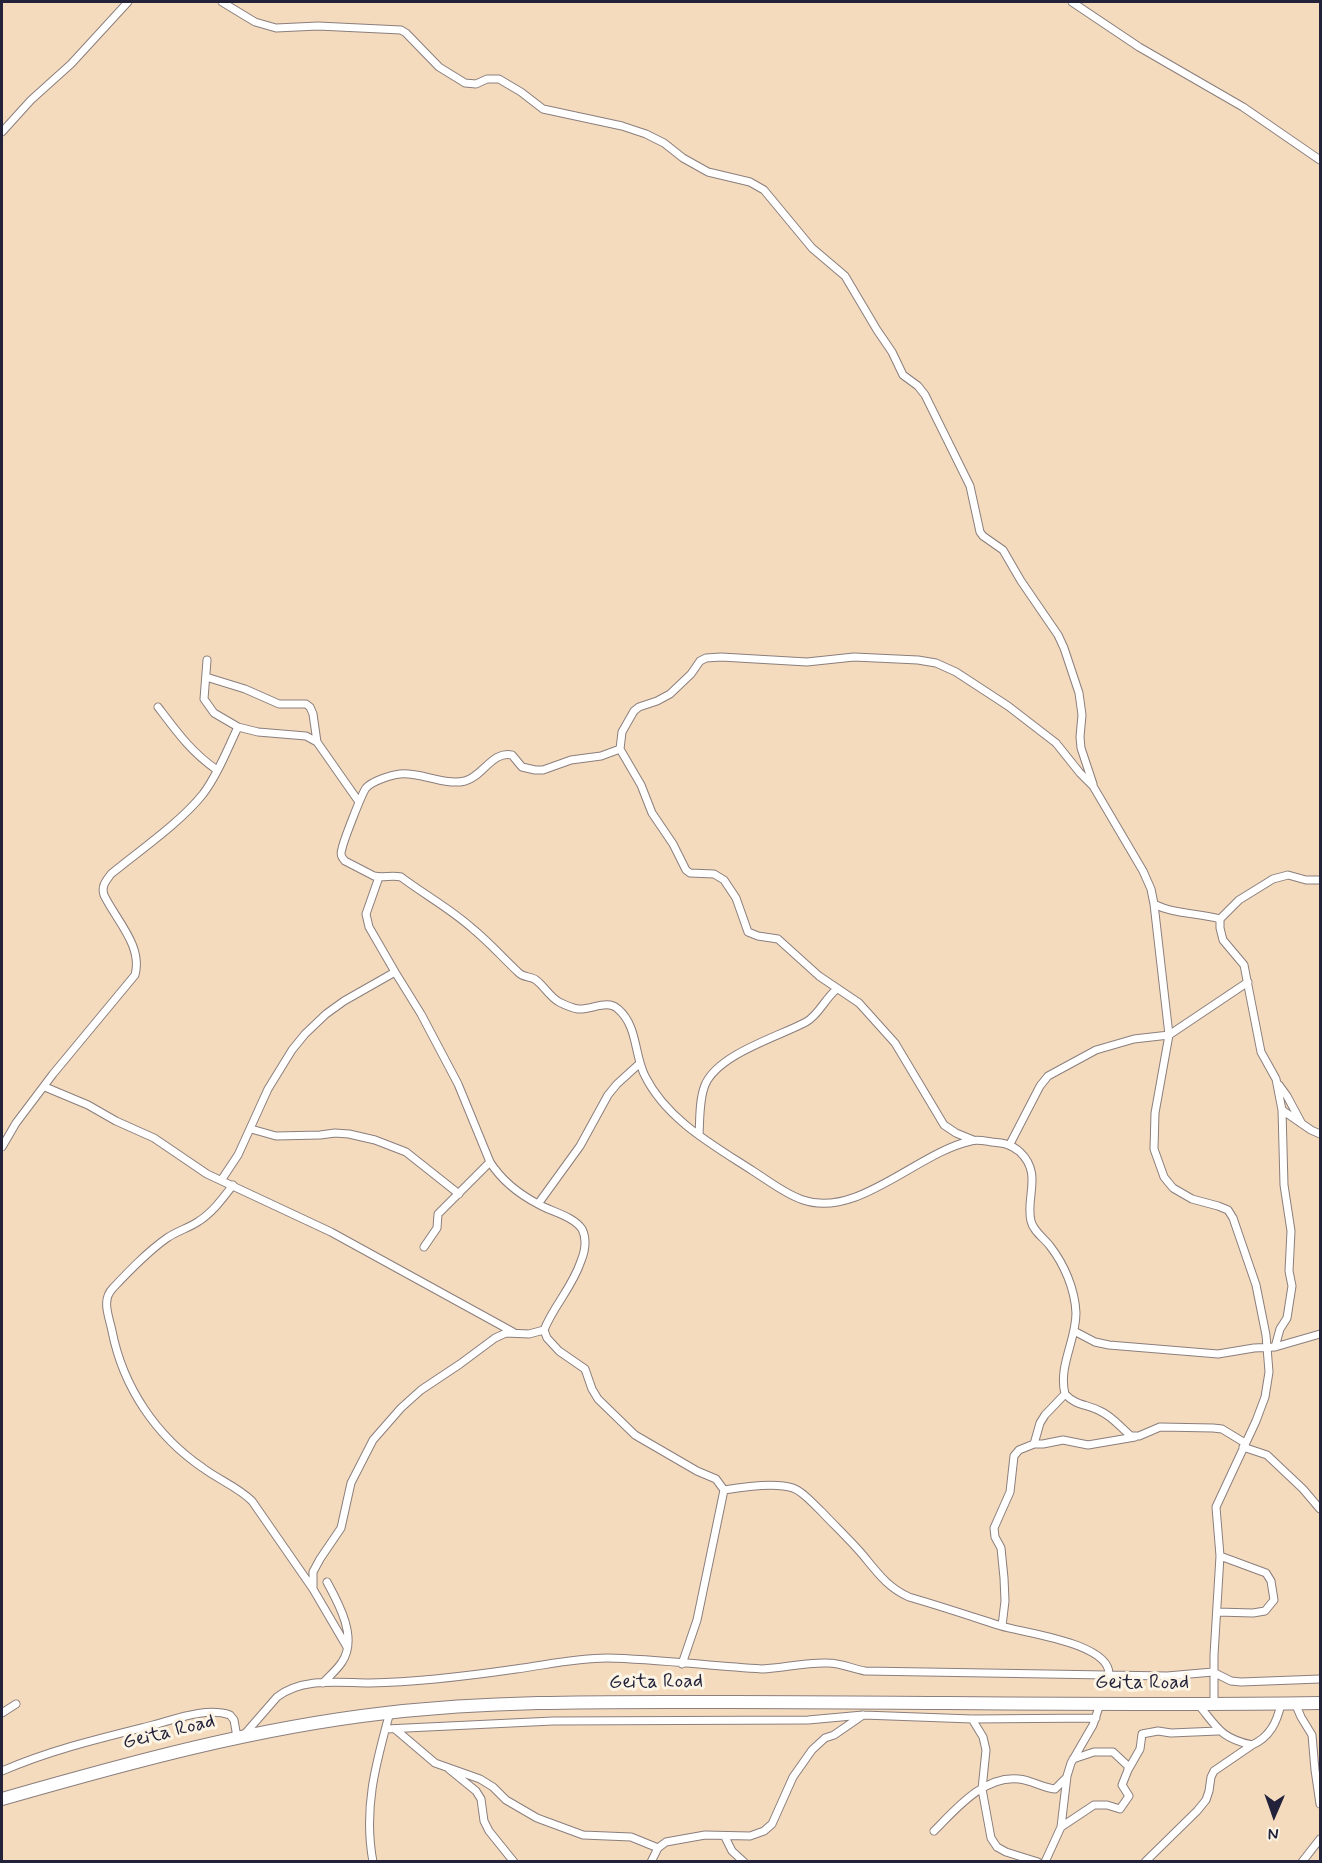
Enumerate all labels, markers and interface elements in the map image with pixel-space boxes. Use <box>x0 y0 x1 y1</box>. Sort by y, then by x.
street label: Geita Road <box>609 1670 703 1696</box>
street label: Geita Road <box>1095 1672 1189 1696</box>
street label: Geita Road <box>120 1710 218 1756</box>
north arrow <box>1244 1785 1304 1845</box>
text: N <box>1268 1823 1279 1844</box>

